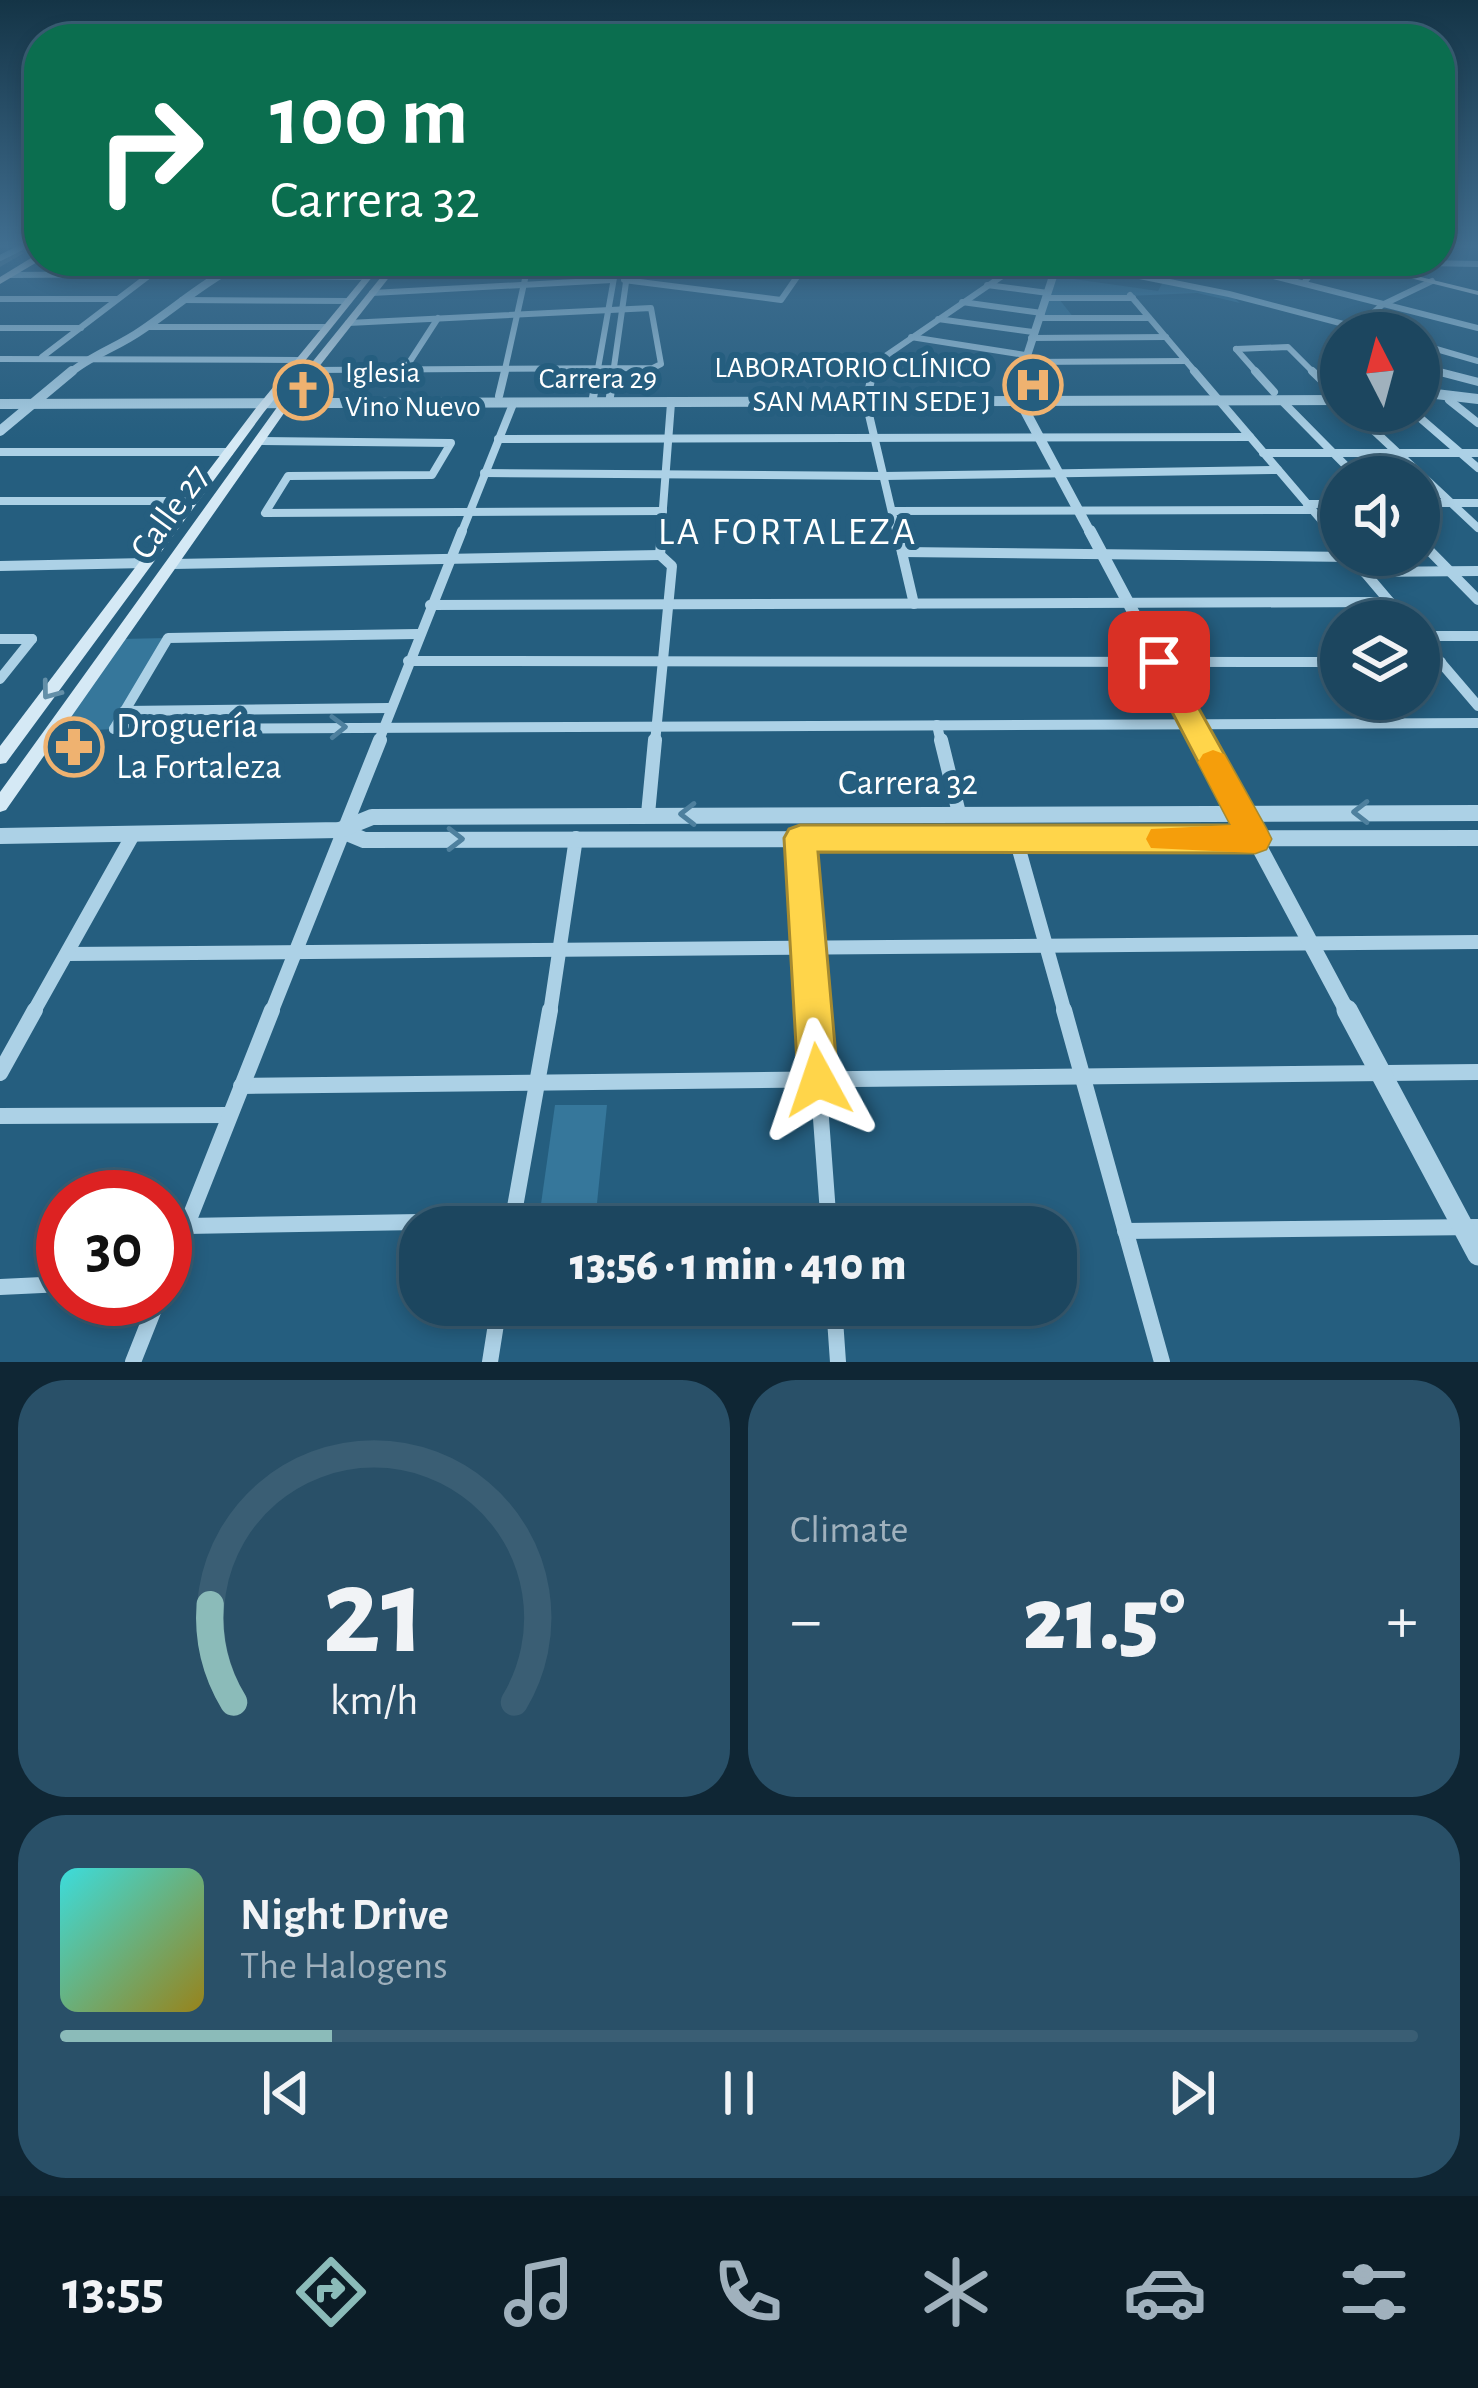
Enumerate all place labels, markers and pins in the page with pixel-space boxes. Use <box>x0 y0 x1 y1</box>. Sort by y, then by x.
place label: LABORATORIO CLÍNICO SAN MARTIN SEDE J <box>714 351 991 417</box>
hospital icon: LABORATORIO CLÍNICO SAN MARTIN SEDE J <box>1002 354 1064 416</box>
place label: Iglesia Vino Nuevo <box>345 358 481 422</box>
church icon: Iglesia Vino Nuevo <box>272 359 334 421</box>
pin <box>1108 611 1210 713</box>
place label: Droguería La Fortaleza <box>116 708 282 785</box>
pharmacy icon: Droguería La Fortaleza <box>43 716 105 778</box>

